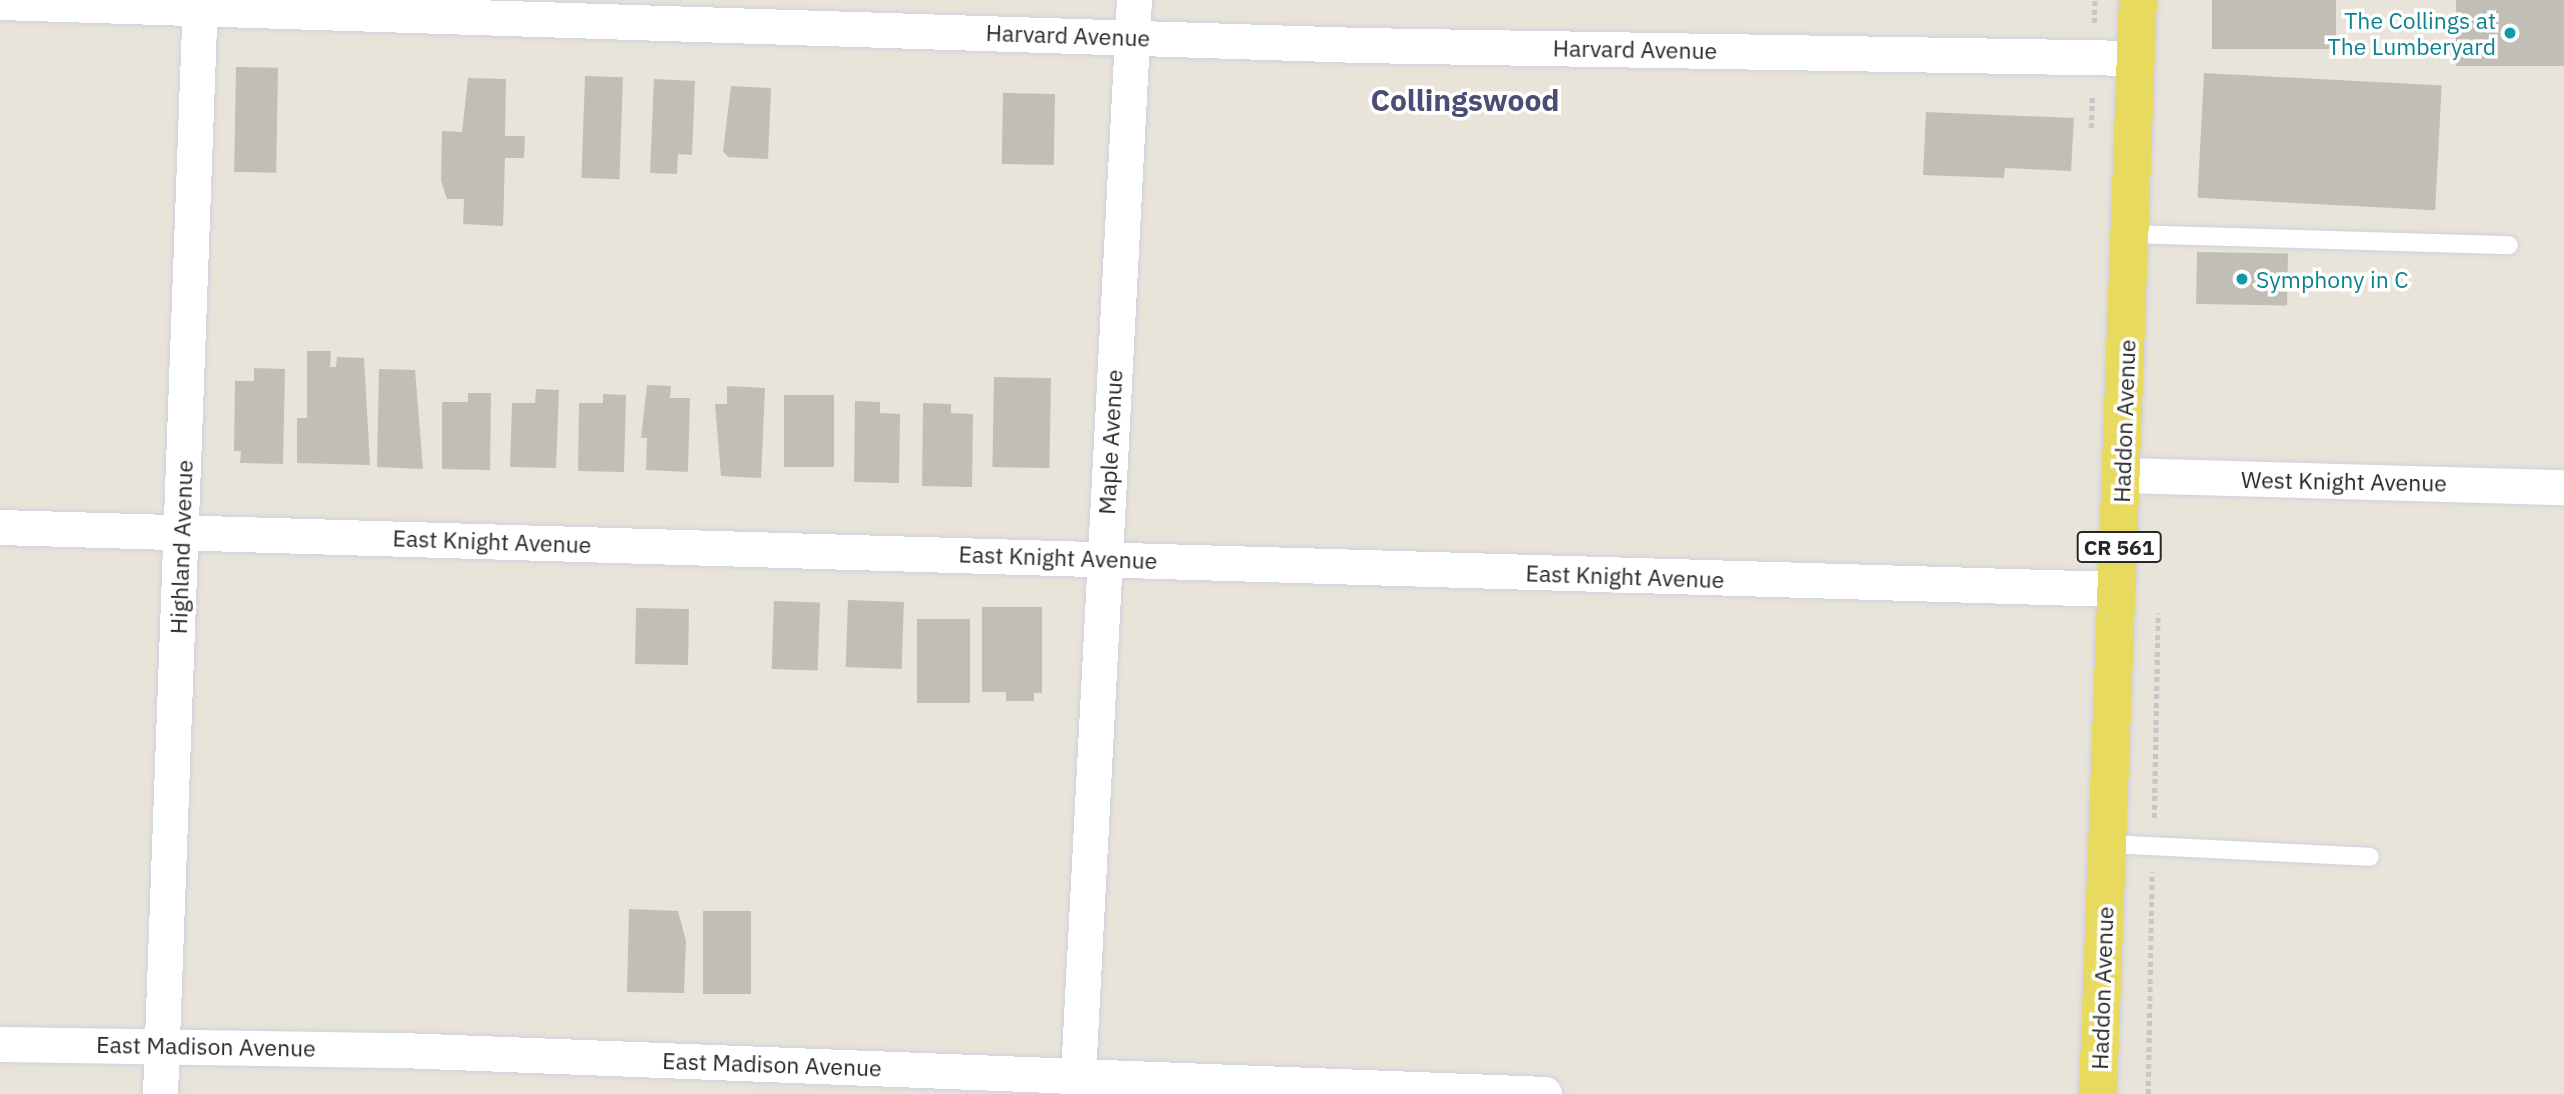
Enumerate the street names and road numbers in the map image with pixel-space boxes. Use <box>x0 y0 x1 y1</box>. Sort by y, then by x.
street label: Harvard Avenue <box>985 18 1151 52</box>
street label: Harvard Avenue <box>1553 34 1717 64</box>
street label: Haddon Avenue <box>2107 339 2141 503</box>
street label: Maple Avenue <box>1092 369 1128 515</box>
street label: Highland Avenue <box>164 459 198 635</box>
street label: West Knight Avenue <box>2241 465 2447 497</box>
street label: East Knight Avenue <box>392 524 592 558</box>
road number: CR 561 <box>2075 530 2163 564</box>
street label: East Knight Avenue <box>958 540 1158 574</box>
street label: East Knight Avenue <box>1525 559 1725 593</box>
street label: Haddon Avenue <box>2085 906 2119 1070</box>
street label: East Madison Avenue <box>96 1030 316 1062</box>
street label: East Madison Avenue <box>662 1046 882 1082</box>

